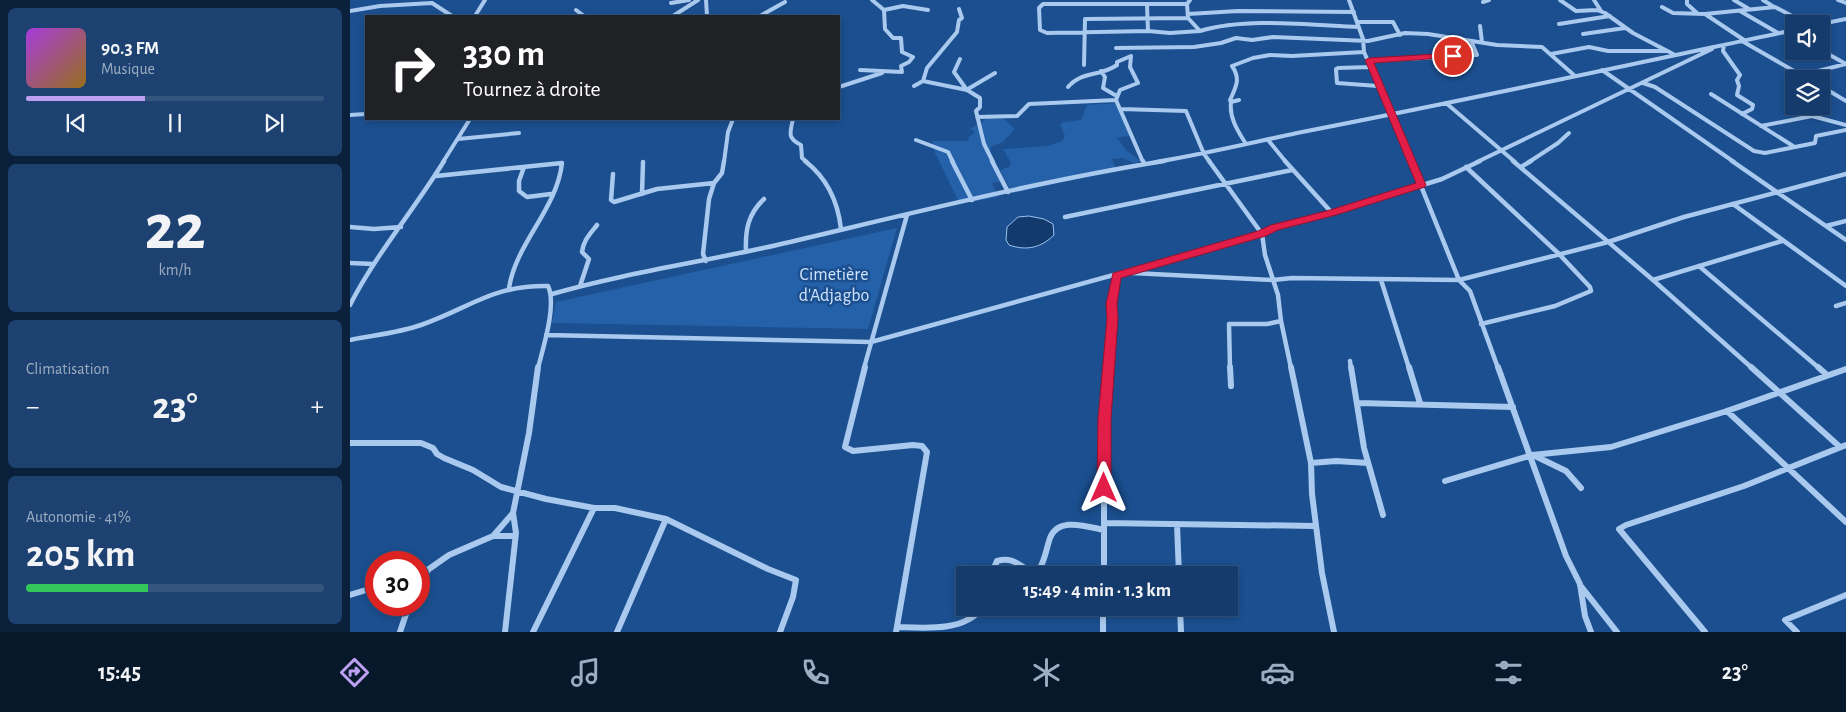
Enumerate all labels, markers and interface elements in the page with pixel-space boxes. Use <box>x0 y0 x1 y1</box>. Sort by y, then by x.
map controls <box>1785 15 1830 115</box>
button: sound <box>1785 15 1830 60</box>
icon: right <box>380 35 445 100</box>
pin <box>1432 35 1474 77</box>
text: 330 m <box>463 37 545 72</box>
text: 90.3 FM <box>101 39 159 58</box>
icon: arrive <box>1439 42 1467 70</box>
text: Musique <box>101 61 155 77</box>
button: layers <box>1785 70 1830 115</box>
text: Tournez à droite <box>463 78 601 100</box>
icon: previous <box>62 109 90 137</box>
icon: pause <box>161 109 189 137</box>
icon: next <box>260 109 288 137</box>
text: 22 <box>144 196 206 261</box>
text: km/h <box>158 262 192 278</box>
park label: Cimetière d'Adjagbo <box>799 266 869 305</box>
text: Climatisation <box>26 361 110 377</box>
text: 23° <box>152 388 198 426</box>
text: − <box>26 393 39 421</box>
text: + <box>311 393 324 421</box>
position arrow <box>1077 461 1129 513</box>
text: Autonomie · 41% <box>26 509 131 525</box>
text: 205 km <box>26 536 135 574</box>
speed limit sign: 30 <box>365 551 430 616</box>
text: 15:49 · 4 min · 1.3 km <box>1023 581 1171 600</box>
icon: directions <box>337 655 372 690</box>
icon: music <box>568 655 603 690</box>
icon: phone <box>798 655 833 690</box>
icon: climate <box>1029 655 1064 690</box>
icon: car <box>1260 655 1295 690</box>
icon: filters <box>1491 655 1526 690</box>
text: 15:45 <box>98 661 141 683</box>
text: 23° <box>1722 661 1748 683</box>

